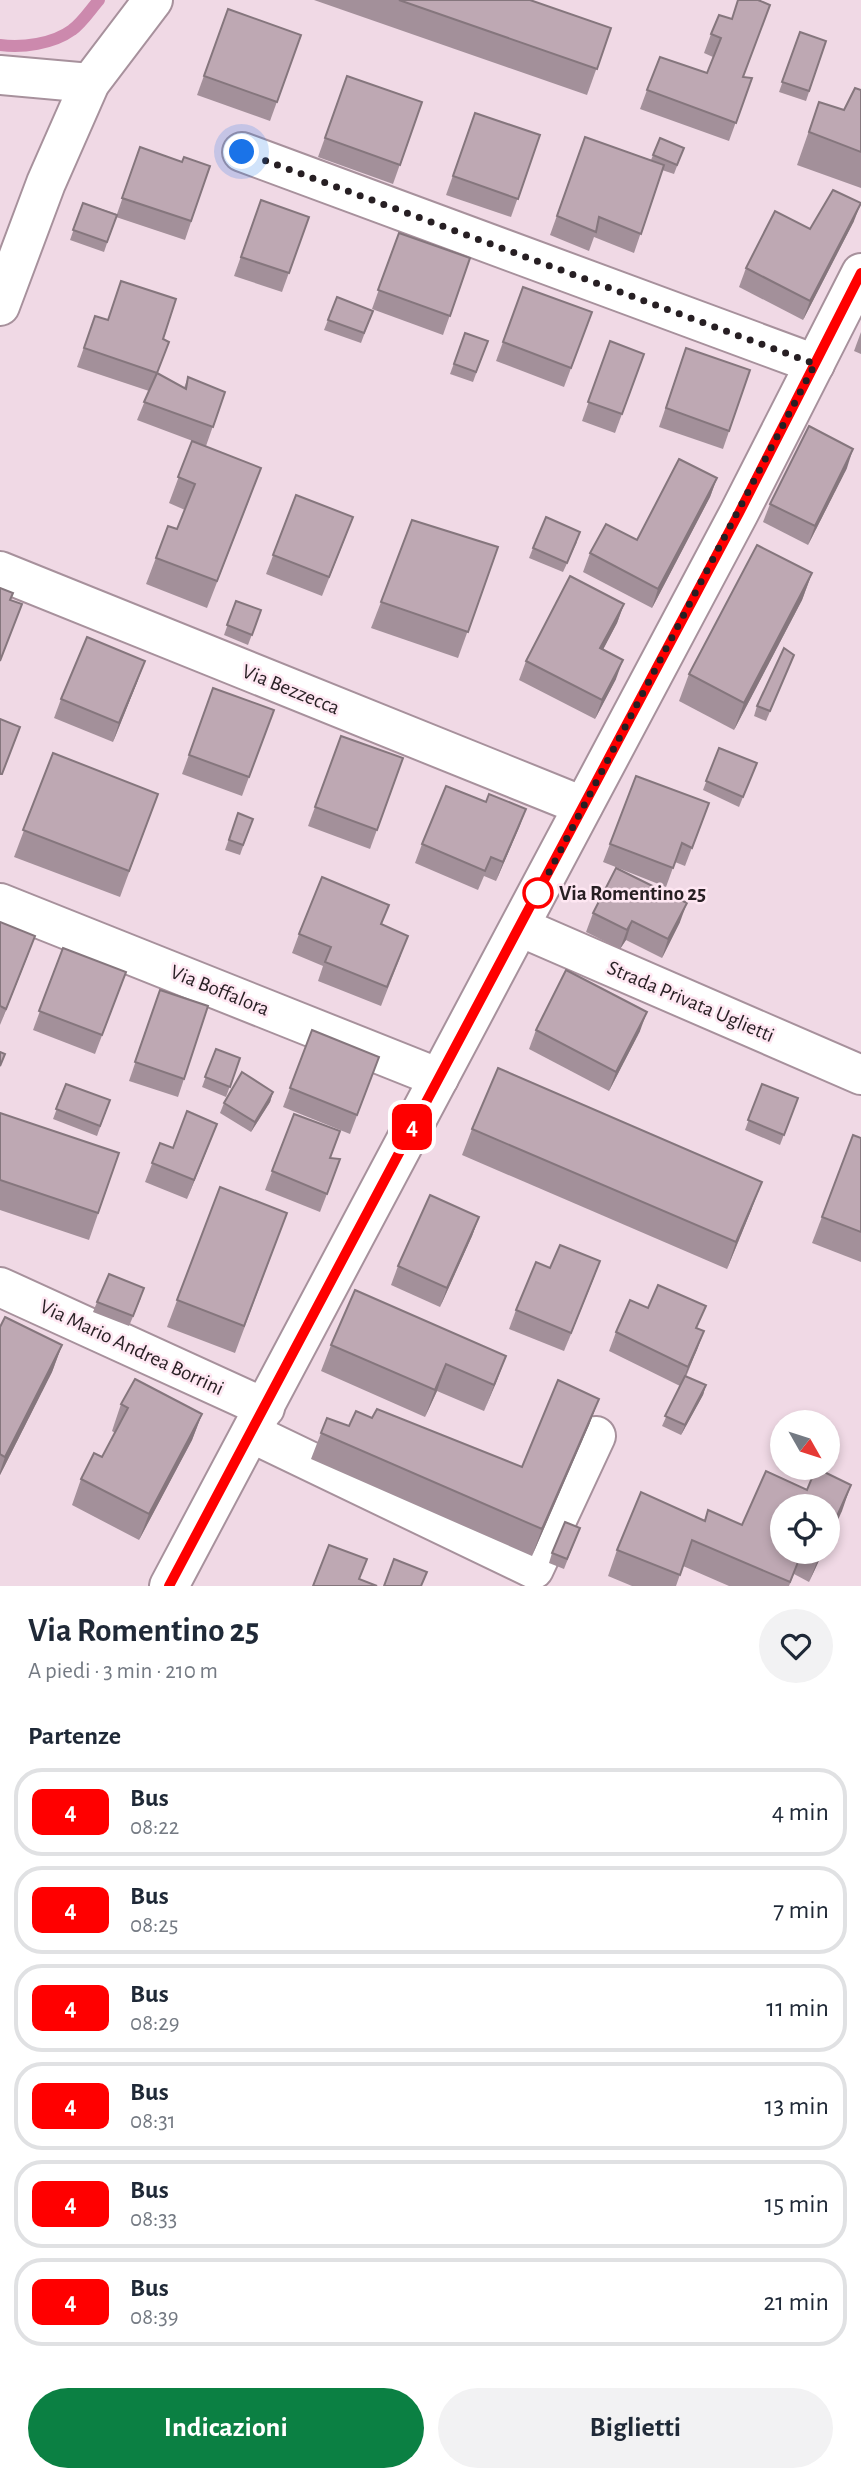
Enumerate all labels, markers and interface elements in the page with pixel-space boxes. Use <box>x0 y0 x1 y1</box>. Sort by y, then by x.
your location <box>224 134 259 169</box>
street label: Via Bezzecca <box>239 660 343 719</box>
marker: Via Romentino 25 <box>523 878 553 908</box>
place label: Via Romentino 25 <box>559 883 706 904</box>
street label: Strada Privata Uglietti <box>604 957 777 1046</box>
street label: Via Boffalora <box>167 961 273 1020</box>
line badge: 4 <box>389 1104 435 1150</box>
text: 4 <box>406 1115 418 1139</box>
street label: Via Mario Andrea Borrini <box>36 1296 227 1399</box>
north arrow <box>770 1410 840 1480</box>
map controls <box>770 1410 840 1564</box>
button: locate <box>770 1494 840 1564</box>
button: heart <box>759 1609 833 1683</box>
text: Via Romentino 25 <box>28 1615 259 1648</box>
text: A piedi · 3 min · 210 m <box>28 1660 218 1683</box>
text: Partenze <box>28 1723 121 1749</box>
text: Bus <box>130 1785 169 1811</box>
text: 4 min <box>772 1799 829 1825</box>
text: 4 <box>64 1800 77 1824</box>
text: 08:22 <box>130 1816 179 1839</box>
text: Bus <box>130 1883 169 1909</box>
text: 7 min <box>773 1897 829 1923</box>
text: 4 <box>64 1898 77 1922</box>
text: 08:25 <box>130 1914 178 1937</box>
text: Bus <box>130 1981 169 2007</box>
text: 11 min <box>766 1995 829 2021</box>
text: 4 <box>64 1996 77 2020</box>
text: 08:29 <box>130 2012 180 2035</box>
text: Bus <box>130 2079 169 2105</box>
text: 13 min <box>765 2093 829 2119</box>
text: 4 <box>64 2094 77 2118</box>
text: 08:31 <box>130 2110 176 2133</box>
text: Bus <box>130 2177 169 2203</box>
text: 15 min <box>764 2191 829 2217</box>
text: 4 <box>64 2192 77 2216</box>
text: 08:33 <box>130 2208 177 2231</box>
text: Bus <box>130 2275 169 2301</box>
text: 21 min <box>763 2289 829 2315</box>
text: 4 <box>64 2290 77 2314</box>
text: 08:39 <box>130 2306 179 2329</box>
button: Indicazioni <box>28 2388 424 2468</box>
button: Biglietti <box>438 2388 833 2468</box>

